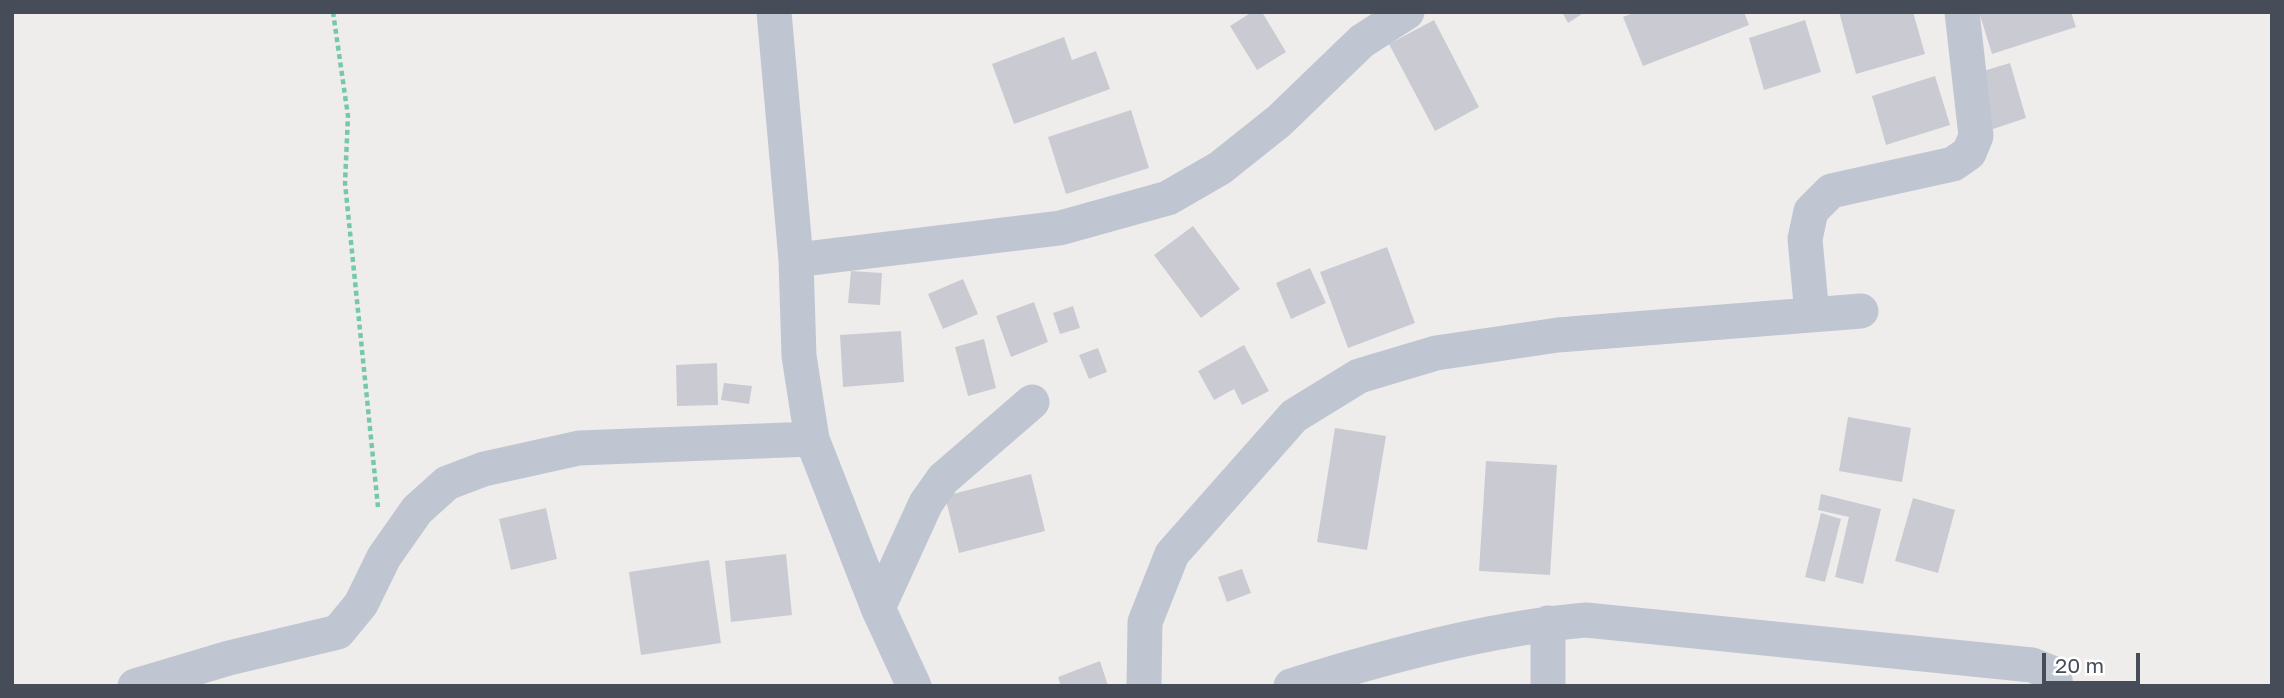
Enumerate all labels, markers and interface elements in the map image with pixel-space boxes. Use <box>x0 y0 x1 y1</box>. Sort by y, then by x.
scale bar <box>2046 638 2144 682</box>
text: 20 m <box>2055 652 2104 678</box>

